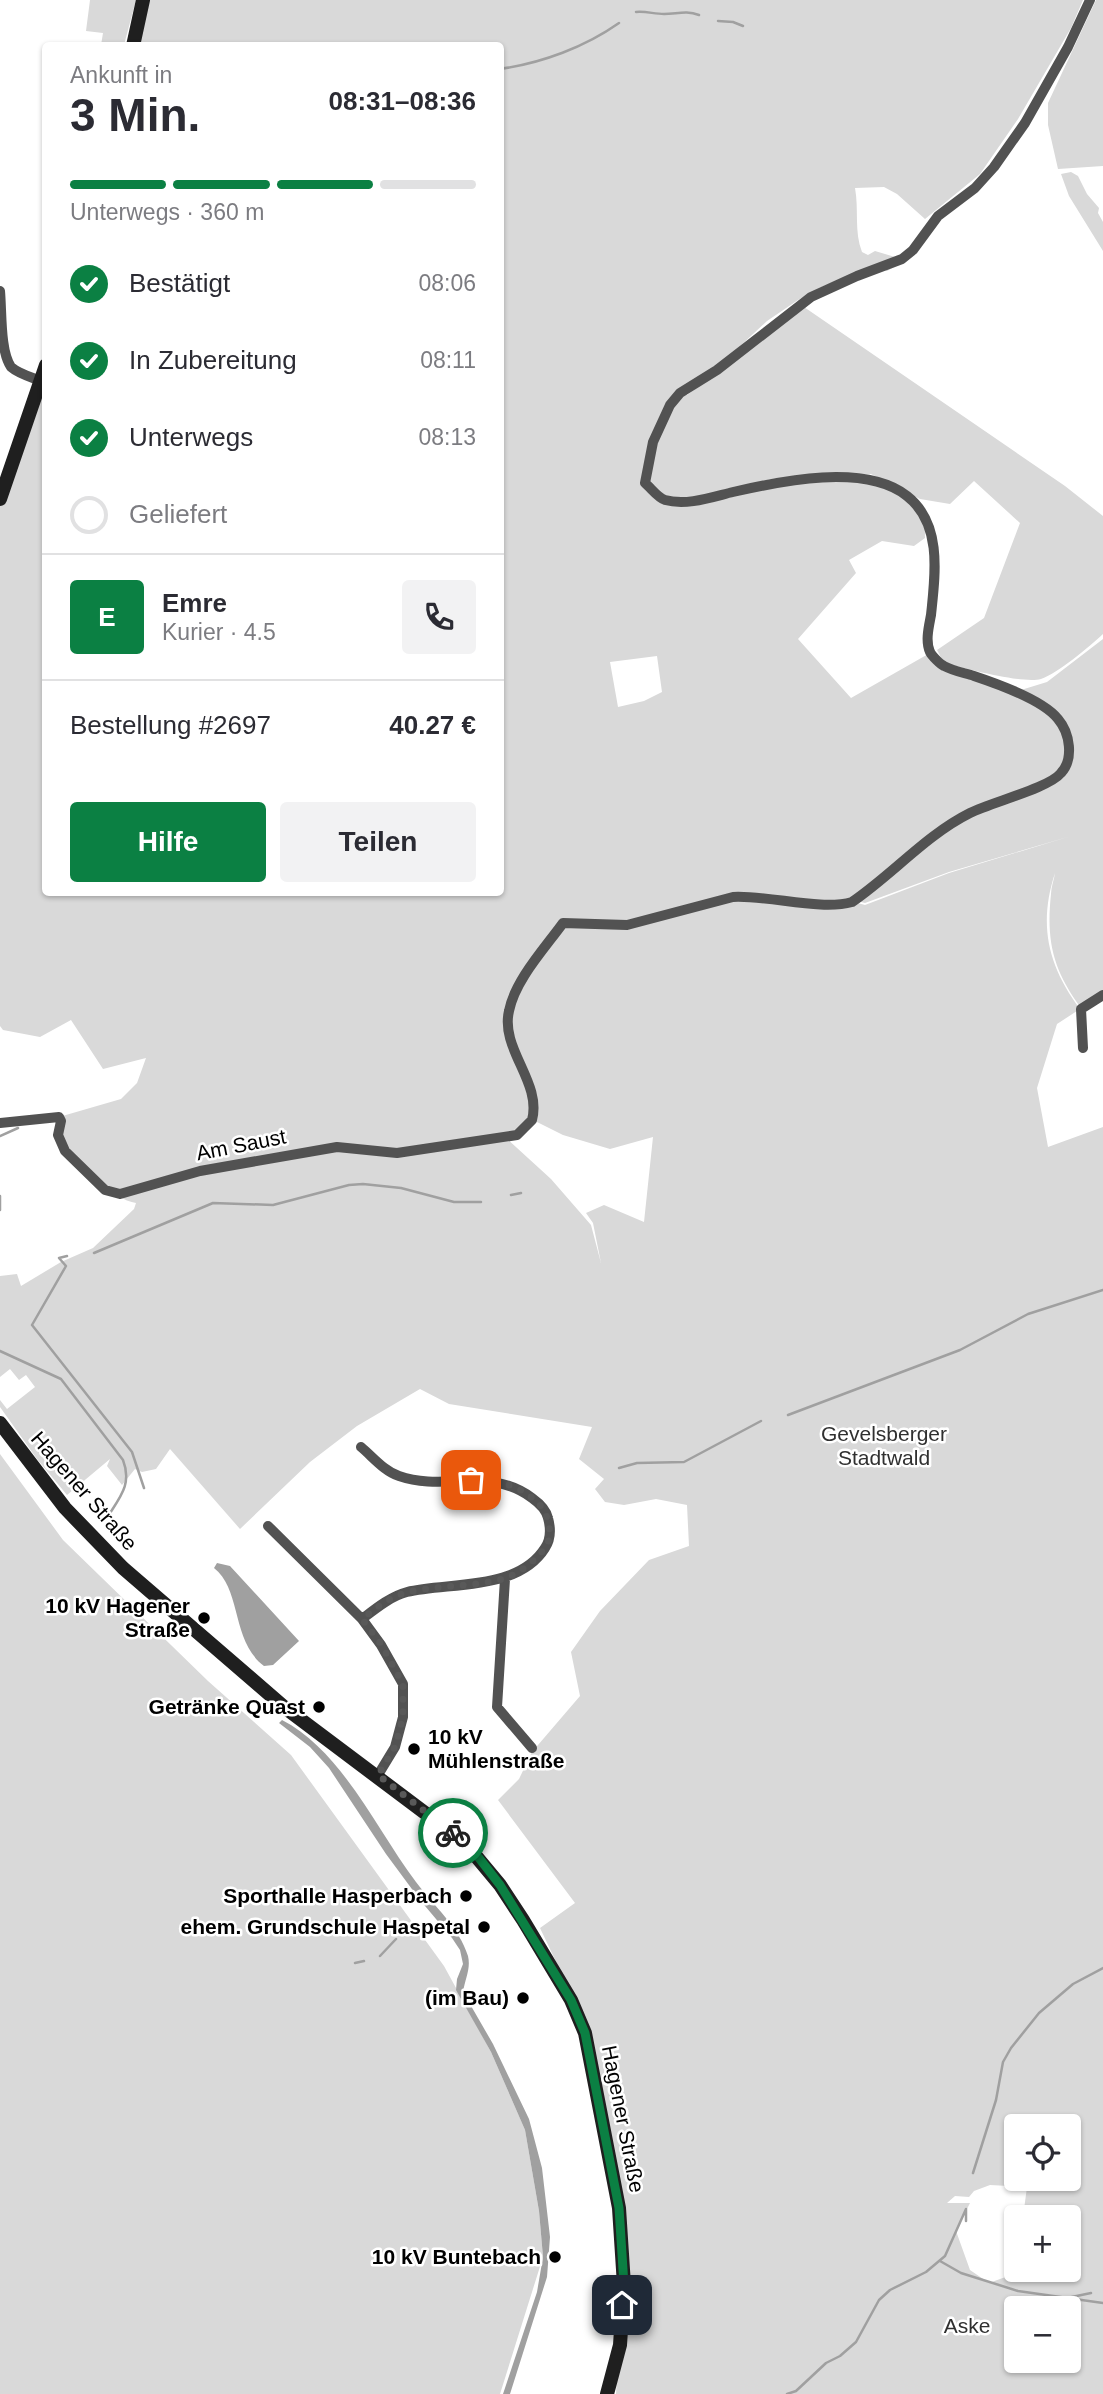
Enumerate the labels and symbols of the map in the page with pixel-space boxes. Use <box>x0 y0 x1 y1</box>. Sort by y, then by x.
street label: Am Saust <box>194 1125 288 1164</box>
park label: Gevelsberger Stadtwald <box>821 1422 947 1469</box>
street label: Hagener Straße <box>27 1427 142 1555</box>
pin <box>441 1450 501 1510</box>
place label: 10 kV Hagener Straße <box>45 1594 190 1641</box>
marker: 10 kV Hagener Straße <box>196 1610 212 1626</box>
place label: Getränke Quast <box>149 1695 305 1718</box>
marker: Getränke Quast <box>311 1699 327 1715</box>
place label: 10 kV Mühlenstraße <box>428 1725 565 1772</box>
marker: 10 kV Mühlenstraße <box>406 1741 422 1757</box>
courier <box>418 1798 488 1868</box>
place label: Sporthalle Hasperbach <box>223 1884 452 1907</box>
marker: Sporthalle Hasperbach <box>458 1888 474 1904</box>
place label: ehem. Grundschule Haspetal <box>181 1915 470 1938</box>
marker: ehem. Grundschule Haspetal <box>476 1919 492 1935</box>
place label: (im Bau) <box>425 1986 509 2009</box>
marker: (im Bau) <box>515 1990 531 2006</box>
street label: Hagener Straße <box>598 2043 649 2194</box>
place label: 10 kV Buntebach <box>372 2245 541 2268</box>
marker: 10 kV Buntebach <box>547 2249 563 2265</box>
pin <box>592 2275 652 2335</box>
park label: Aske <box>944 2314 990 2337</box>

